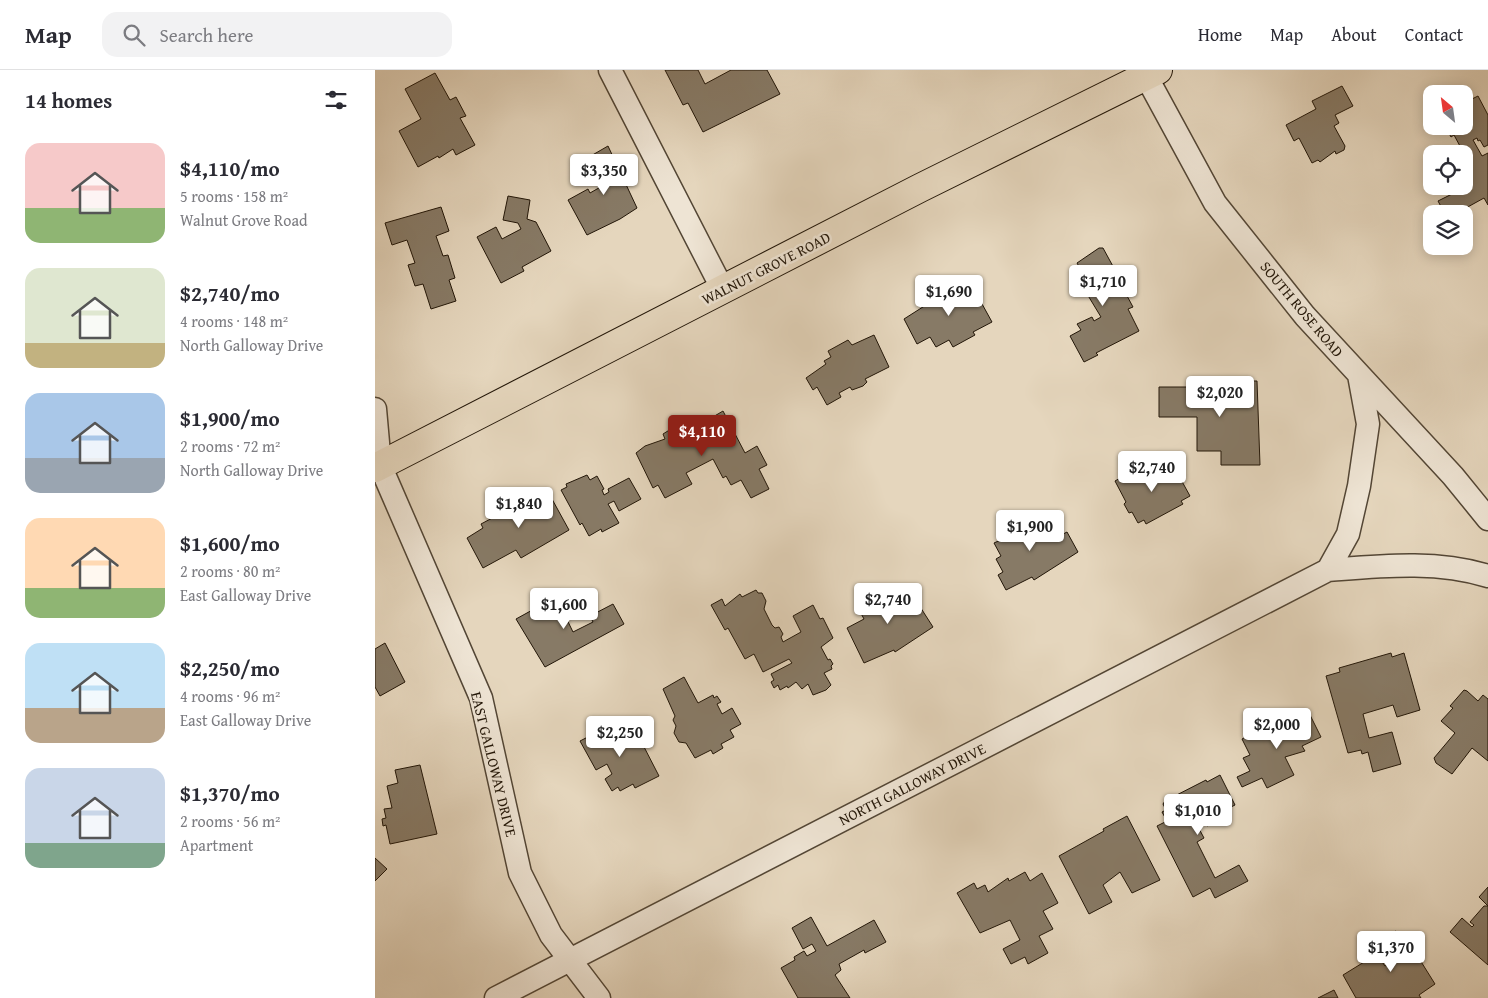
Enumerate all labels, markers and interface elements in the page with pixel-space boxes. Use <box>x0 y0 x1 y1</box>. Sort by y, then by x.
search box <box>102 12 452 57</box>
text: Map <box>25 17 72 52</box>
icon: search <box>120 21 148 49</box>
text: Search here <box>160 21 253 49</box>
text: Home <box>1198 21 1242 48</box>
text: Map <box>1270 21 1303 48</box>
text: About <box>1331 21 1377 48</box>
text: Contact <box>1405 21 1463 48</box>
text: 14 homes <box>25 85 112 116</box>
north arrow <box>1423 85 1473 135</box>
map controls <box>1423 85 1473 255</box>
icon: filters <box>322 86 350 114</box>
button: locate <box>1423 145 1473 195</box>
text: $4,110/mo <box>180 153 280 184</box>
pin: $3,350 <box>563 154 645 196</box>
text: $3,350 <box>581 158 627 182</box>
icon: home <box>65 163 125 223</box>
text: 5 rooms · 158 m² <box>180 184 288 208</box>
button: layers <box>1423 205 1473 255</box>
text: Walnut Grove Road <box>180 208 308 232</box>
street label: WALNUT GROVE ROAD <box>698 226 834 310</box>
street label: SOUTH ROSE ROAD <box>1256 256 1348 362</box>
pin: $1,710 <box>1062 264 1144 307</box>
text: $1,710 <box>1080 269 1126 293</box>
pin: $1,690 <box>908 274 990 317</box>
text: $2,740/mo <box>180 278 280 309</box>
text: $1,690 <box>926 279 972 303</box>
icon: home <box>65 288 125 348</box>
text: 4 rooms · 148 m² <box>180 309 288 333</box>
text: North Galloway Drive <box>180 333 323 357</box>
pin: $2,020 <box>1179 376 1261 418</box>
text: $2,020 <box>1197 380 1243 404</box>
text: $1,900/mo <box>180 403 280 434</box>
icon: home <box>65 413 125 473</box>
pin: $4,110 <box>661 414 743 457</box>
text: $4,110 <box>679 419 725 443</box>
text: 2 rooms · 72 m² <box>180 434 280 458</box>
pin: $2,740 <box>1111 450 1193 493</box>
text: $2,740 <box>1129 455 1175 479</box>
text: North Galloway Drive <box>180 458 323 482</box>
pin: $1,840 <box>478 486 560 529</box>
text: $1,840 <box>496 491 542 515</box>
pin: $1,900 <box>989 510 1071 552</box>
text: $1,900 <box>1007 514 1053 538</box>
text: $1,600/mo <box>180 528 280 559</box>
icon: home <box>65 538 125 598</box>
text: 2 rooms · 80 m² <box>180 559 280 583</box>
pin: $2,740 <box>847 582 929 625</box>
text: East Galloway Drive <box>180 583 311 607</box>
text: $2,740 <box>865 587 911 611</box>
pin: $1,600 <box>523 588 605 630</box>
text: $1,600 <box>541 592 587 616</box>
text: $2,250/mo <box>180 653 280 684</box>
icon: home <box>65 663 125 723</box>
text: 4 rooms · 96 m² <box>180 684 280 708</box>
street label: EAST GALLOWAY DRIVE <box>466 689 522 839</box>
text: East Galloway Drive <box>180 708 311 732</box>
pin: $2,000 <box>1236 708 1318 750</box>
text: $2,000 <box>1254 712 1300 736</box>
pin: $2,250 <box>579 716 661 758</box>
text: $2,250 <box>597 720 643 744</box>
street label: NORTH GALLOWAY DRIVE <box>835 738 989 830</box>
text: $1,370/mo <box>180 778 280 809</box>
icon: home <box>65 788 125 848</box>
pin: $1,010 <box>1157 794 1239 836</box>
text: $1,010 <box>1175 798 1221 822</box>
text: 2 rooms · 56 m² <box>180 809 280 833</box>
text: Apartment <box>180 833 253 857</box>
pin: $1,370 <box>1350 930 1432 973</box>
text: $1,370 <box>1368 935 1414 959</box>

